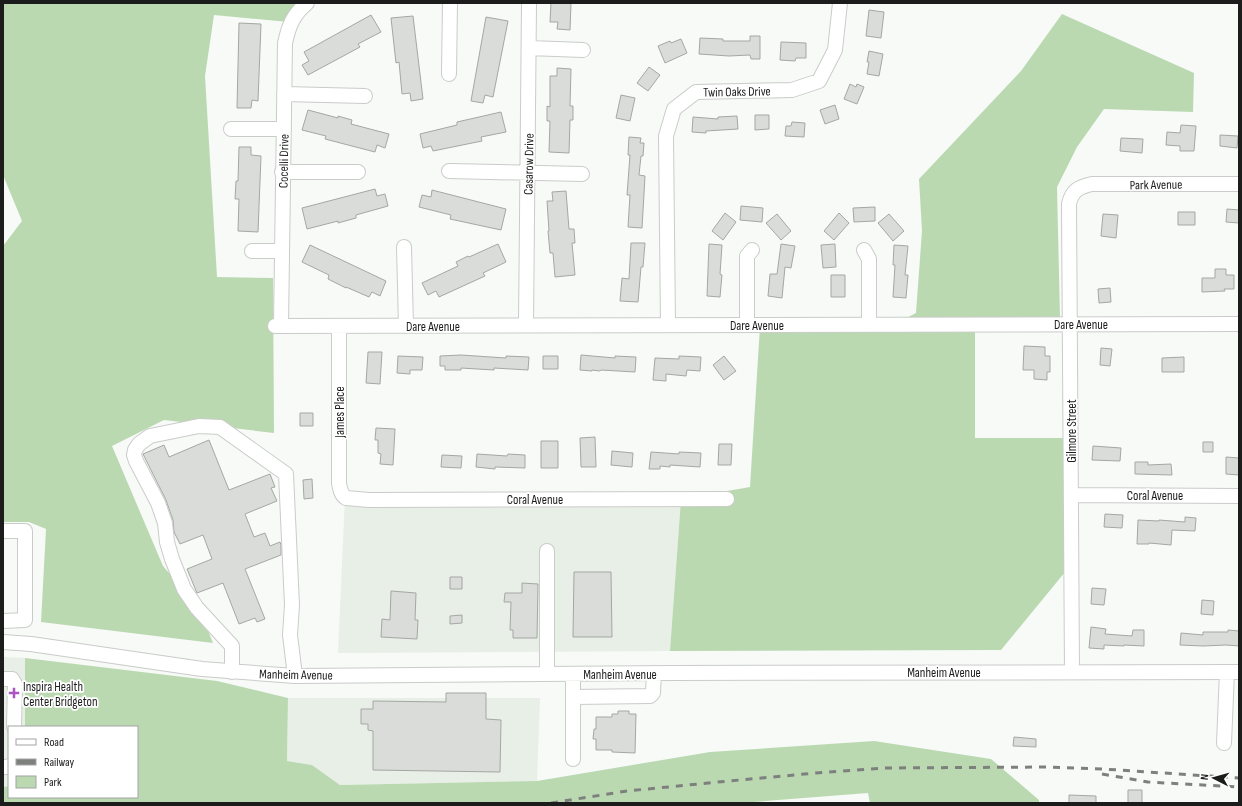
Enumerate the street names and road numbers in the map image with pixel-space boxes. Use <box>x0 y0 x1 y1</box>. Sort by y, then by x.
street label: Twin Oaks Drive <box>703 83 771 101</box>
street label: Casarow Drive <box>520 133 538 195</box>
street label: Cocelli Drive <box>276 134 292 188</box>
street label: Park Avenue <box>1129 177 1183 193</box>
street label: Dare Avenue <box>1054 317 1108 333</box>
street label: Dare Avenue <box>730 318 784 334</box>
street label: Dare Avenue <box>406 319 460 335</box>
street label: James Place <box>332 386 348 439</box>
street label: Gilmore Street <box>1064 399 1080 463</box>
street label: Coral Avenue <box>1127 488 1183 504</box>
street label: Coral Avenue <box>507 492 563 508</box>
street label: Manheim Avenue <box>907 665 981 681</box>
street label: Manheim Avenue <box>259 666 333 684</box>
street label: Manheim Avenue <box>583 667 657 683</box>

